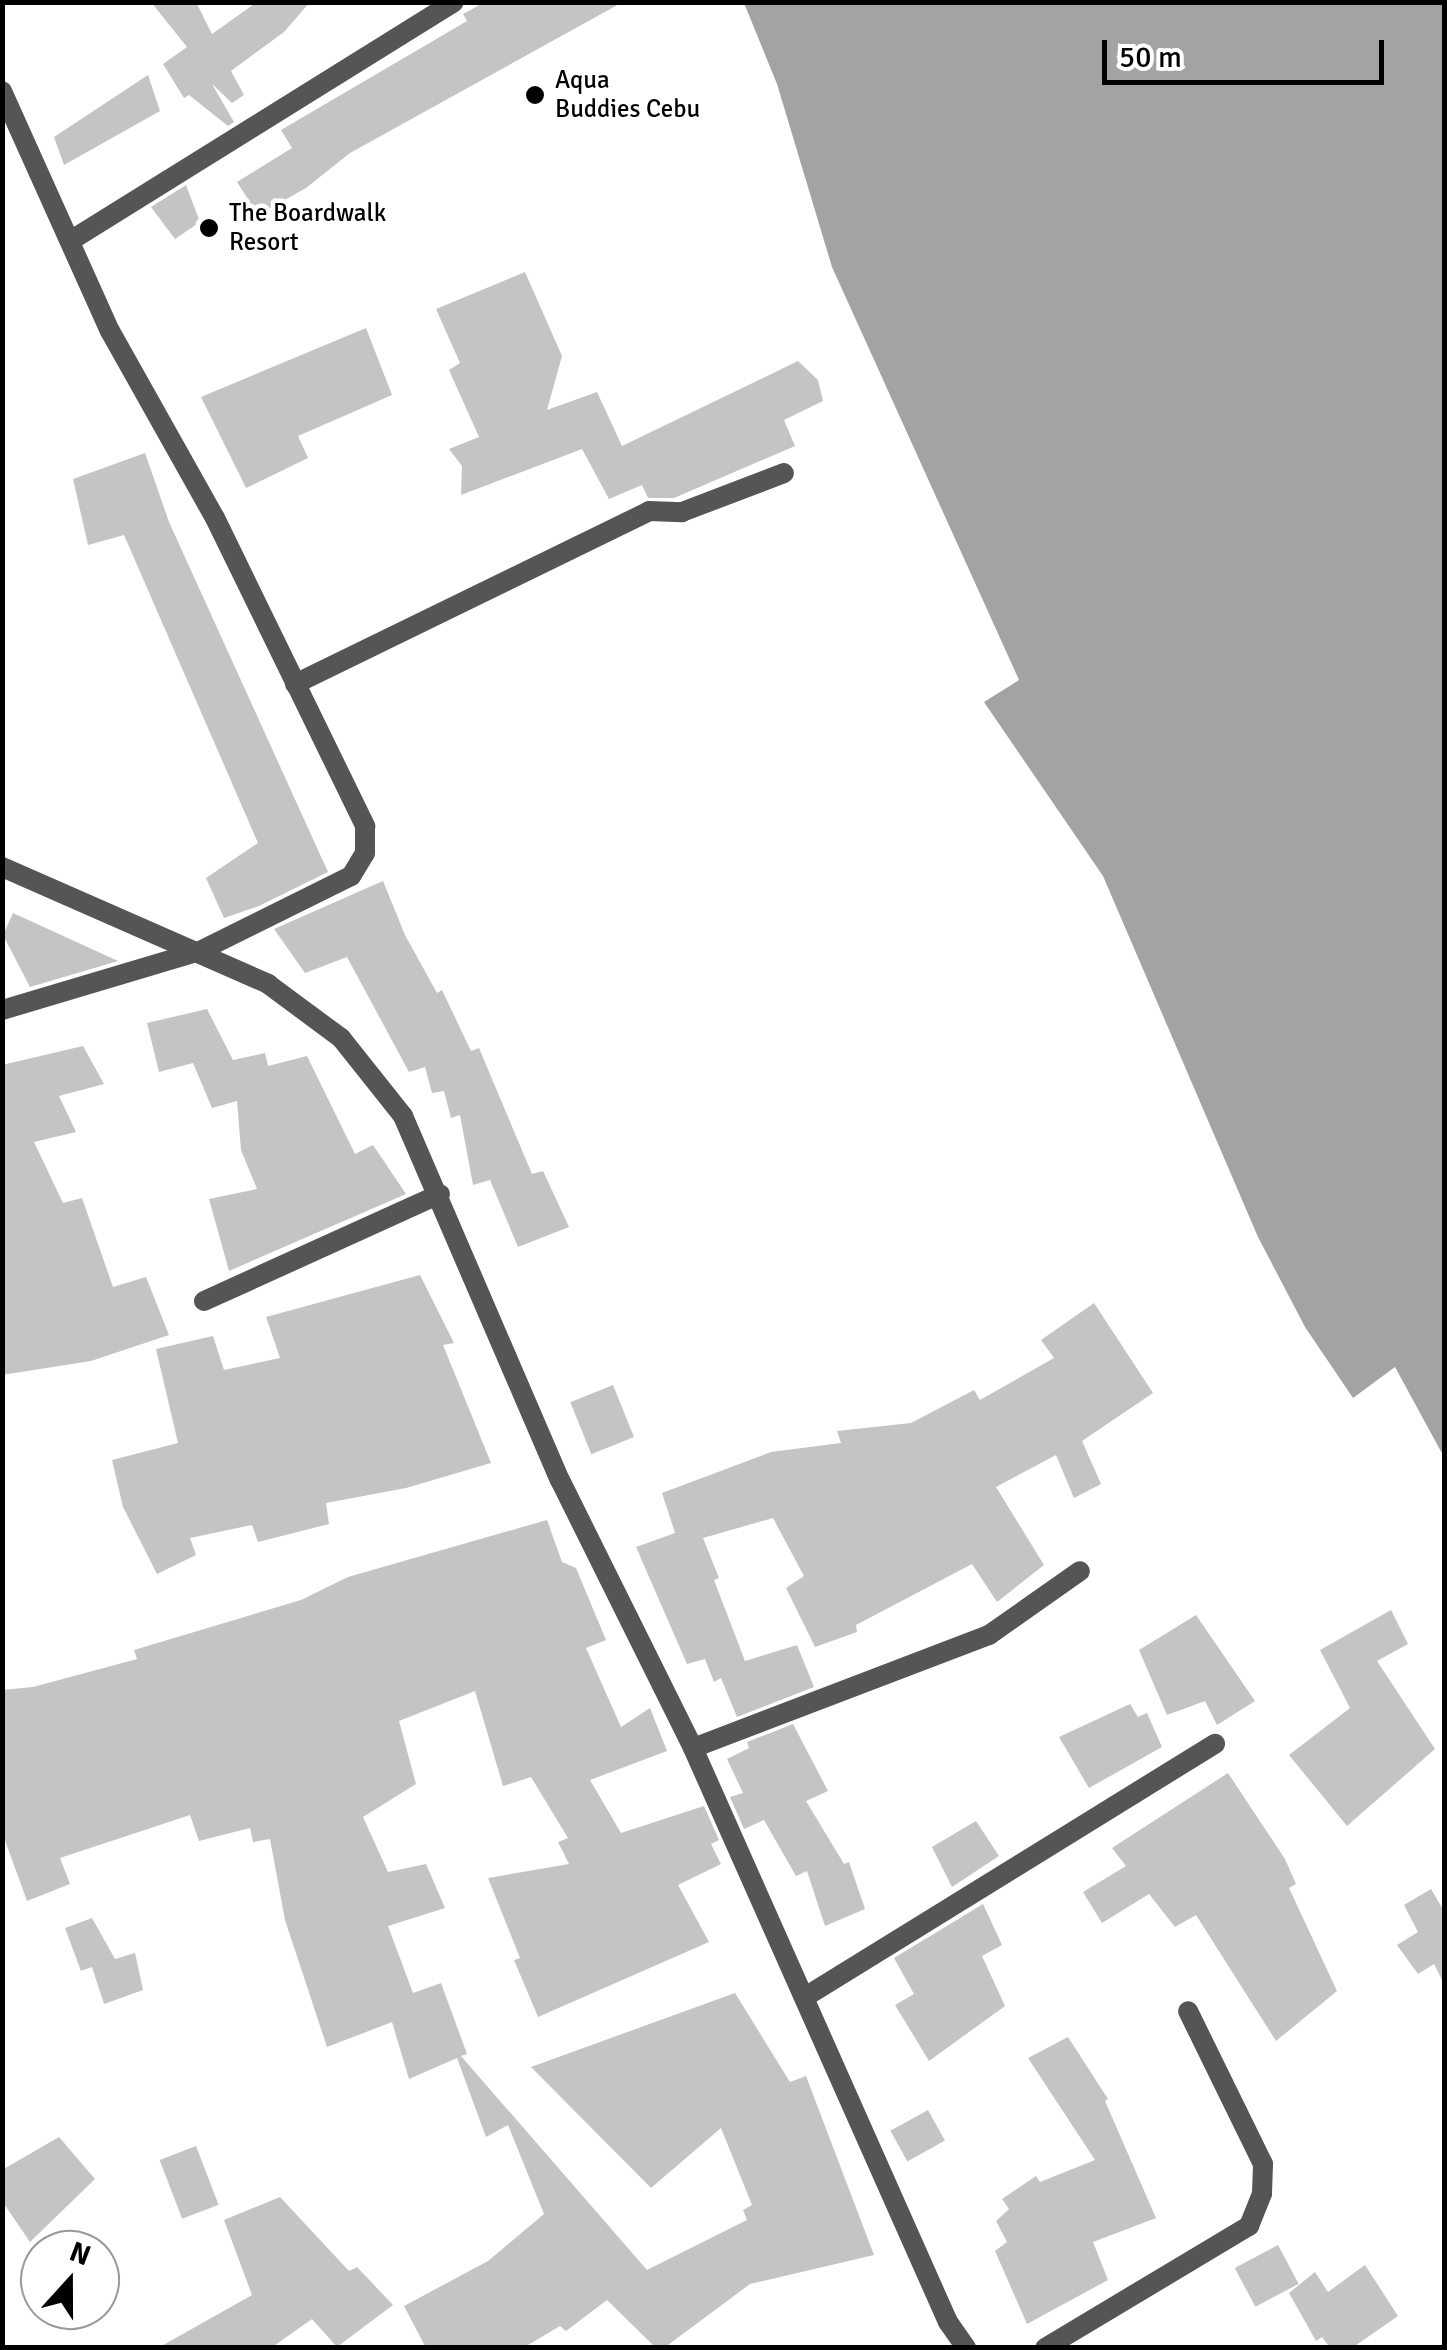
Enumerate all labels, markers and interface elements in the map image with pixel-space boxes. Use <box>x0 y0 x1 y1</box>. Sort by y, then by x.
scale bar <box>1107 20 1390 82</box>
text: 50 m <box>1119 39 1182 76</box>
place label: Aqua Buddies Cebu <box>555 66 700 125</box>
marker: Aqua Buddies Cebu <box>524 84 546 106</box>
place label: The Boardwalk Resort <box>229 199 386 258</box>
marker: The Boardwalk Resort <box>198 217 220 239</box>
north arrow <box>20 2230 120 2330</box>
text: N <box>65 2234 95 2273</box>

